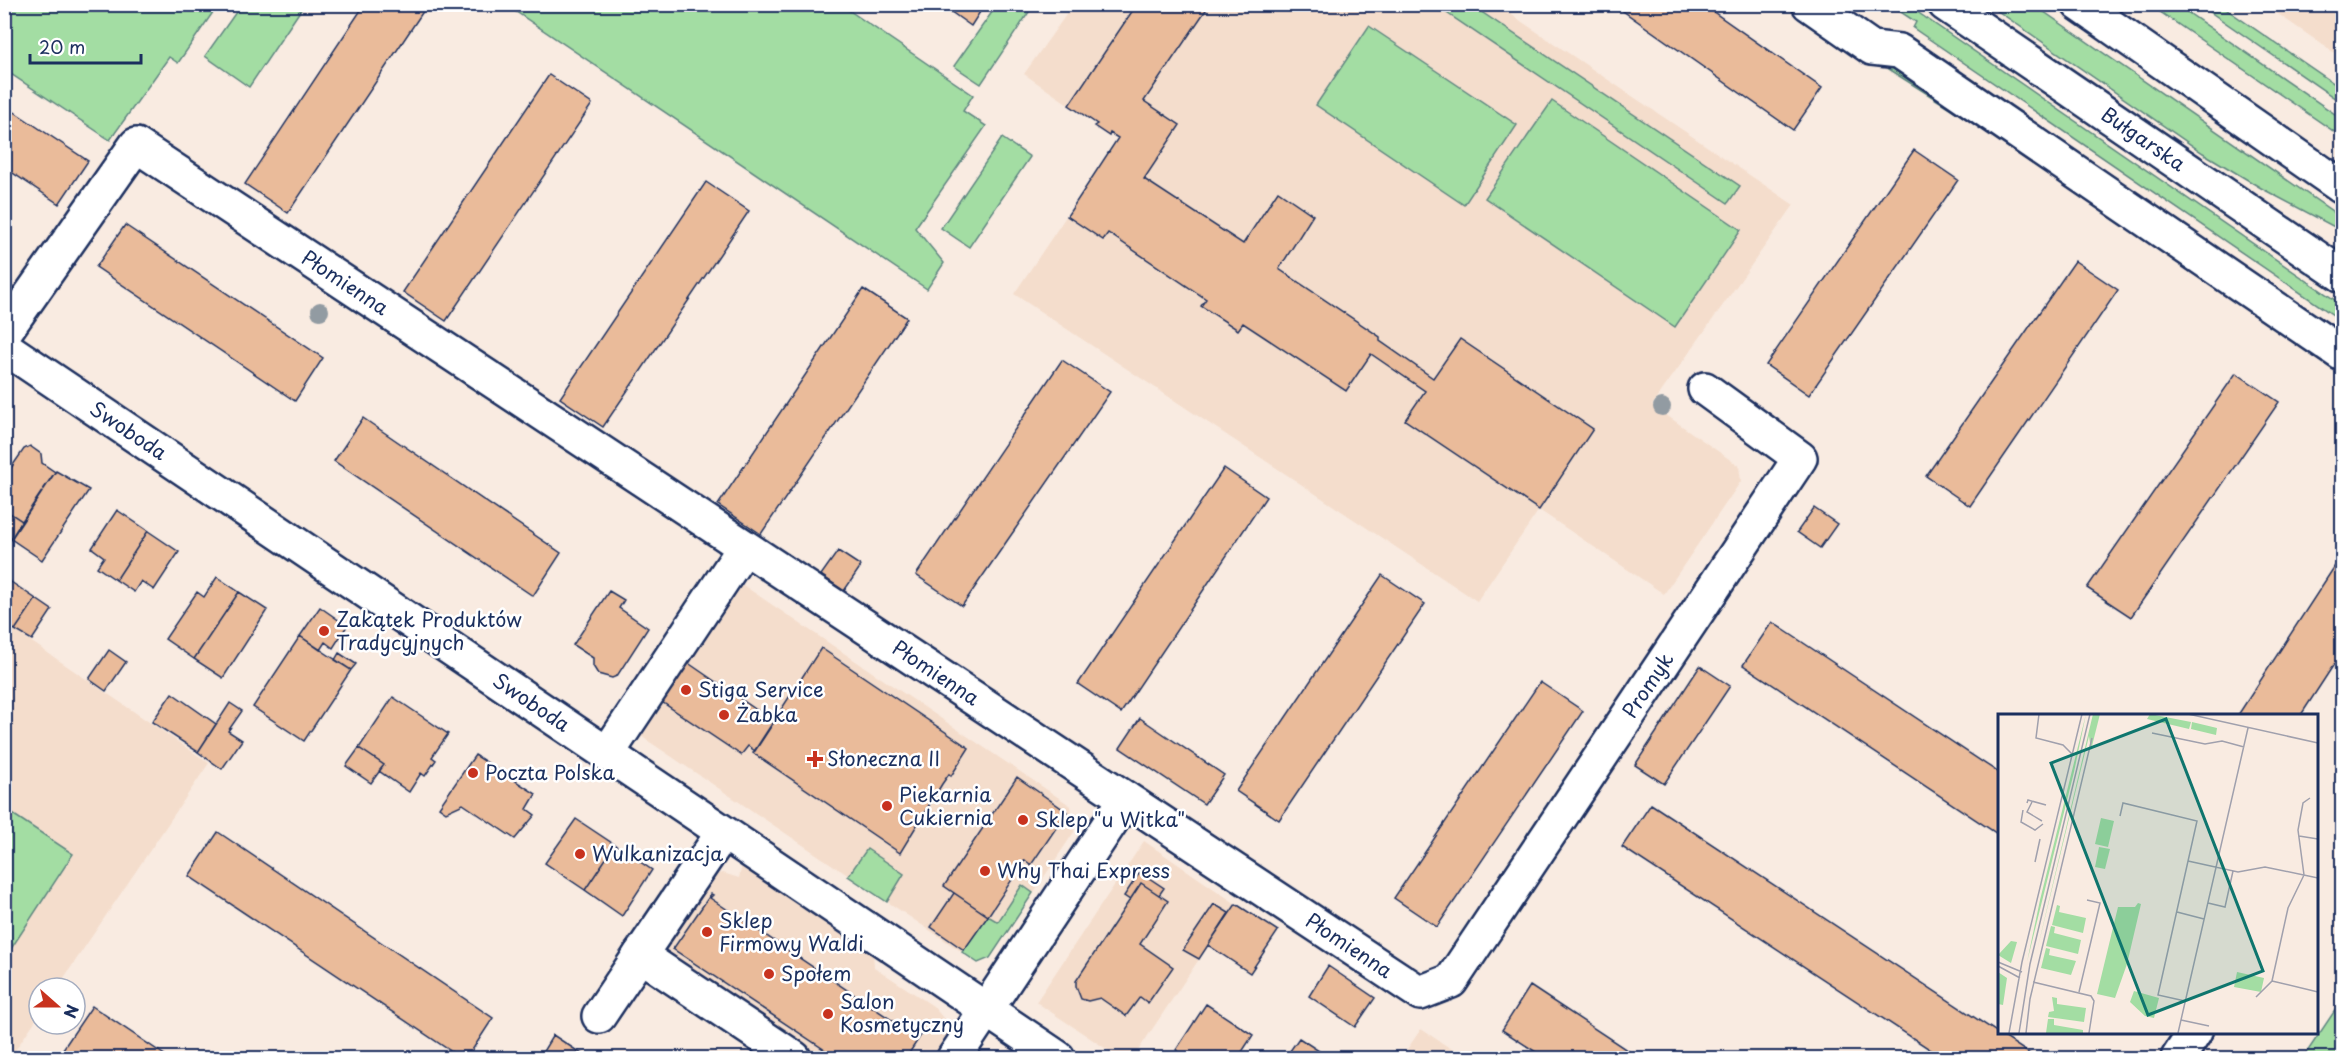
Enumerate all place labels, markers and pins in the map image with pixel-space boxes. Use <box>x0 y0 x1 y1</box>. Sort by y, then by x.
place label: Zakątek Produktów Tradycyjnych <box>336 604 522 657</box>
marker: Zakątek Produktów Tradycyjnych <box>317 624 331 638</box>
place label: Stiga Service <box>698 674 824 704</box>
marker: Stiga Service <box>679 683 693 697</box>
place label: Żabka <box>736 699 798 729</box>
marker: Żabka <box>717 708 731 722</box>
place label: Słoneczna II <box>827 743 940 773</box>
marker: Słoneczna II <box>808 752 822 766</box>
place label: Poczta Polska <box>485 757 615 787</box>
marker: Poczta Polska <box>466 766 480 780</box>
place label: Piekarnia Cukiernia <box>899 779 994 832</box>
marker: Piekarnia Cukiernia <box>880 799 894 813</box>
place label: Sklep "u Witka" <box>1035 804 1185 834</box>
marker: Sklep "u Witka" <box>1016 813 1030 827</box>
place label: Wulkanizacja <box>592 838 723 868</box>
marker: Wulkanizacja <box>573 847 587 861</box>
place label: Why Thai Express <box>997 855 1170 885</box>
marker: Why Thai Express <box>978 864 992 878</box>
place label: Sklep Firmowy Waldi <box>719 905 864 958</box>
marker: Sklep Firmowy Waldi <box>700 925 714 939</box>
place label: Społem <box>781 958 851 988</box>
marker: Społem <box>762 967 776 981</box>
place label: Salon Kosmetyczny <box>840 986 964 1039</box>
marker: Salon Kosmetyczny <box>821 1007 835 1021</box>

